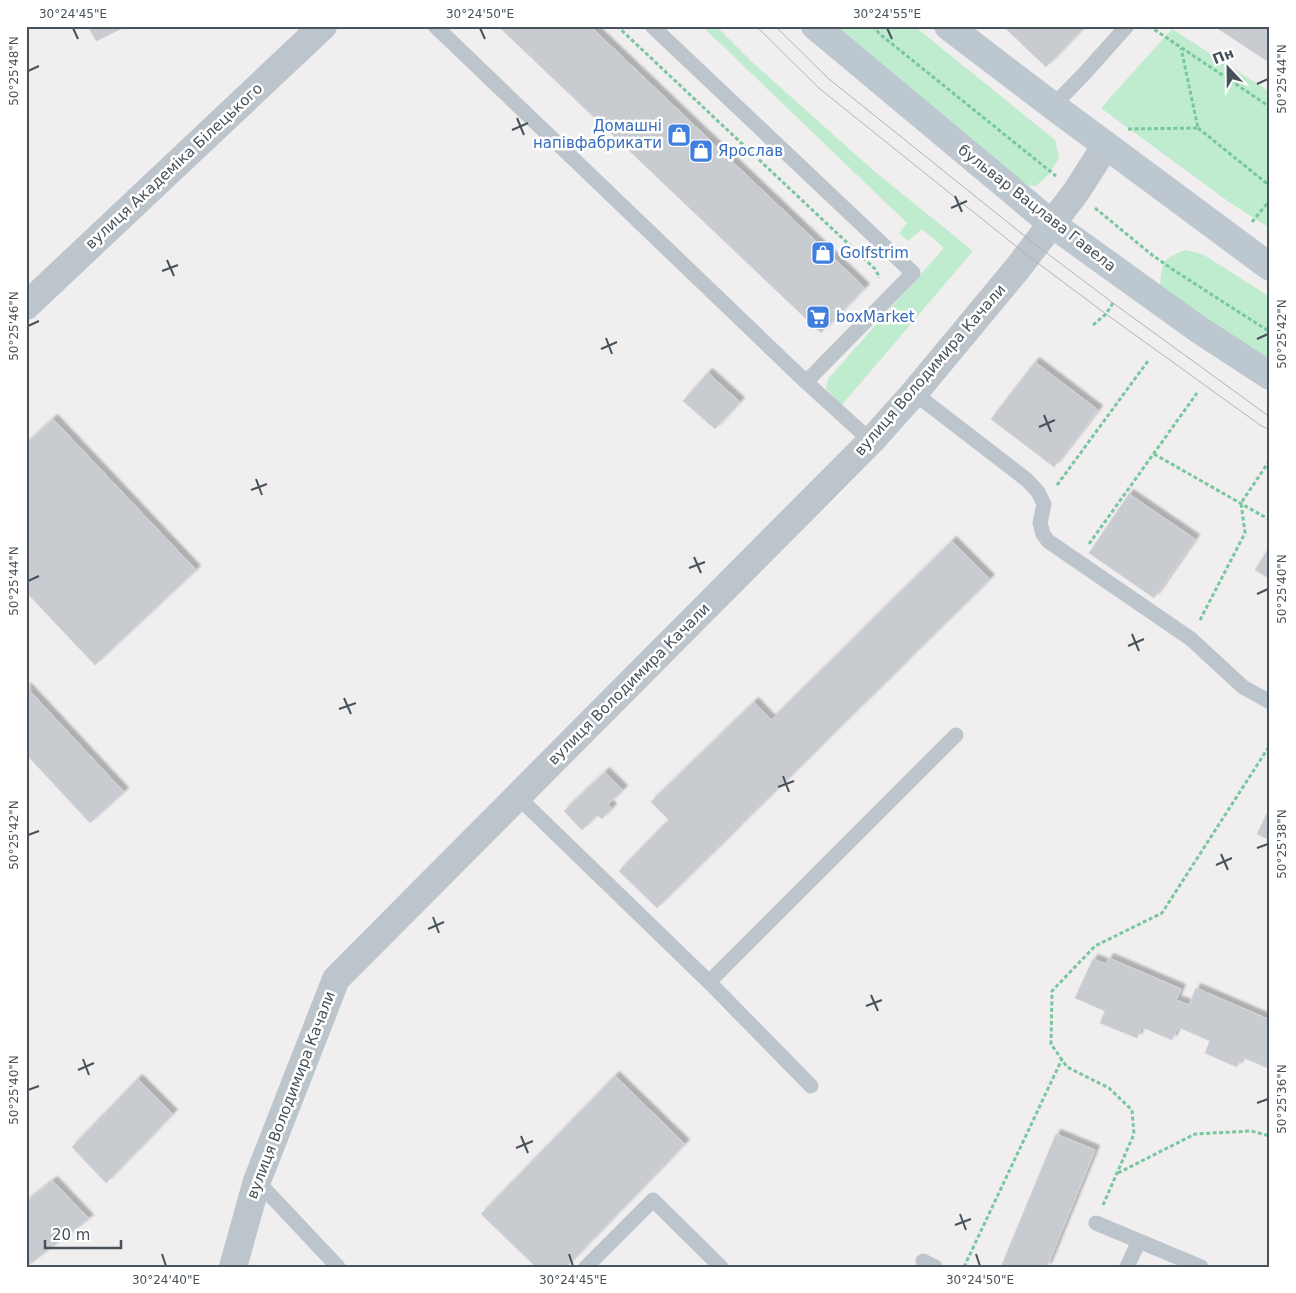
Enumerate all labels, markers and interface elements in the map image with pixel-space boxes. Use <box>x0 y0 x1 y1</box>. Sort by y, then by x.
text: 30°24'45"E <box>39 7 107 21</box>
text: 30°24'50"E <box>446 7 514 21</box>
text: 30°24'55"E <box>853 7 921 21</box>
text: 50°25'48"N <box>7 36 21 106</box>
north arrow <box>1204 42 1254 92</box>
text: 50°25'44"N <box>1275 44 1289 114</box>
text: Пн <box>1210 45 1236 67</box>
street label: вулиця Академіка Білецького <box>82 79 266 253</box>
place label: Домашні напівфабрикати <box>533 117 662 152</box>
shop icon: Домашні напівфабрикати <box>666 122 692 148</box>
shop icon: Ярослав <box>688 138 714 164</box>
street label: бульвар Вацлава Гавела <box>954 141 1120 275</box>
place label: Ярослав <box>718 142 783 160</box>
shop icon: Golfstrim <box>810 240 836 266</box>
place label: Golfstrim <box>840 244 909 262</box>
street label: вулиця Володимира Качали <box>851 281 1009 459</box>
text: 50°25'46"N <box>7 291 21 361</box>
text: 50°25'42"N <box>1275 299 1289 369</box>
supermarket icon: boxMarket <box>805 304 831 330</box>
place label: boxMarket <box>836 308 915 326</box>
text: 50°25'44"N <box>7 546 21 616</box>
text: 50°25'40"N <box>1275 554 1289 624</box>
street label: вулиця Володимира Качали <box>544 599 714 769</box>
text: 50°25'42"N <box>7 800 21 870</box>
text: 50°25'38"N <box>1275 809 1289 879</box>
street label: вулиця Володимира Качали <box>243 989 339 1201</box>
text: 50°25'40"N <box>7 1055 21 1125</box>
text: 50°25'36"N <box>1275 1064 1289 1134</box>
scale bar <box>45 1218 121 1250</box>
text: 20 m <box>52 1226 90 1244</box>
text: 30°24'40"E <box>132 1273 200 1287</box>
text: 30°24'45"E <box>539 1273 607 1287</box>
text: 30°24'50"E <box>946 1273 1014 1287</box>

